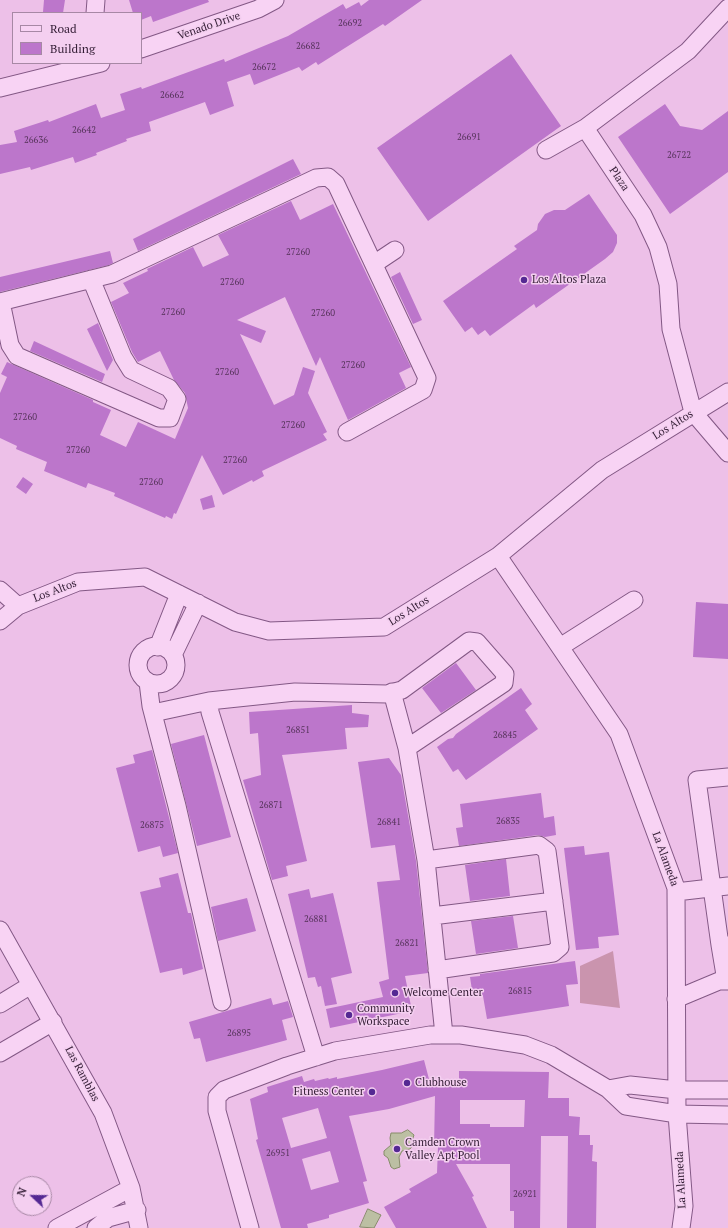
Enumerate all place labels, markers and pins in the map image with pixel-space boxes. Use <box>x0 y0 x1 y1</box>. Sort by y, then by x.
place label: Los Altos Plaza <box>532 273 606 287</box>
marker: Los Altos Plaza <box>519 275 529 285</box>
place label: Welcome Center <box>403 986 483 1000</box>
marker: Welcome Center <box>390 988 400 998</box>
place label: Community Workspace <box>357 1002 415 1028</box>
marker: Community Workspace <box>344 1010 354 1020</box>
place label: Clubhouse <box>415 1076 467 1090</box>
marker: Clubhouse <box>402 1078 412 1088</box>
place label: Fitness Center <box>294 1085 364 1099</box>
marker: Fitness Center <box>367 1087 377 1097</box>
place label: Camden Crown Valley Apt Pool <box>405 1136 480 1162</box>
marker: Camden Crown Valley Apt Pool <box>392 1144 402 1154</box>

